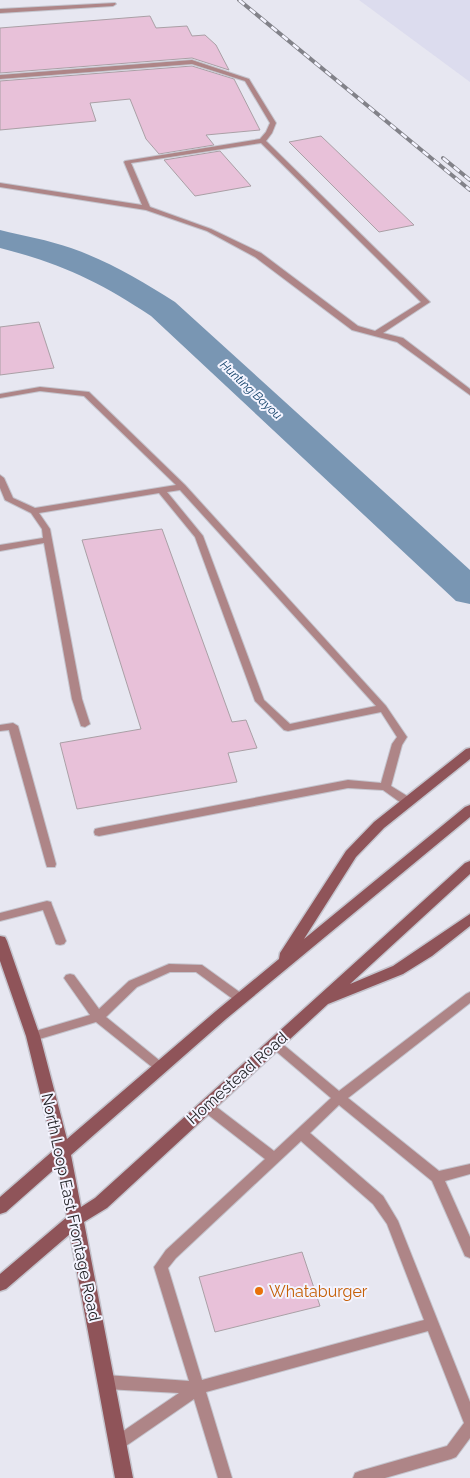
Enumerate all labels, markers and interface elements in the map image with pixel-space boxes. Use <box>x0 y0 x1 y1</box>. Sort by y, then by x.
water label: Hunting Bayou <box>217 358 285 422</box>
street label: Homestead Road <box>183 1028 291 1128</box>
street label: North Loop East Frontage Road <box>38 1091 104 1323</box>
place label: Whataburger <box>269 1282 368 1301</box>
marker: Whataburger <box>253 1285 265 1297</box>

